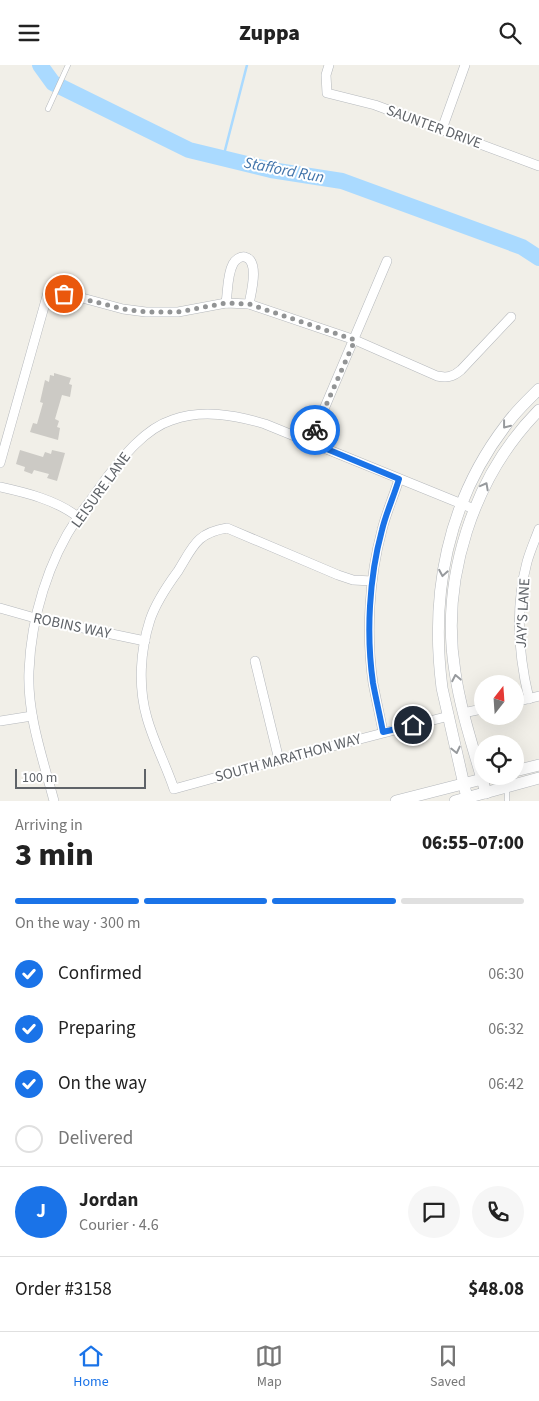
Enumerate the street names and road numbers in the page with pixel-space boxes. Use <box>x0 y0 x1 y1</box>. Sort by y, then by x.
street label: SAUNTER DRIVE <box>383 100 485 154</box>
street label: LEISURE LANE <box>66 448 136 532</box>
street label: JAY'S LANE <box>511 577 535 648</box>
street label: ROBINS WAY <box>31 608 114 645</box>
street label: SOUTH MARATHON WAY <box>213 728 364 788</box>

